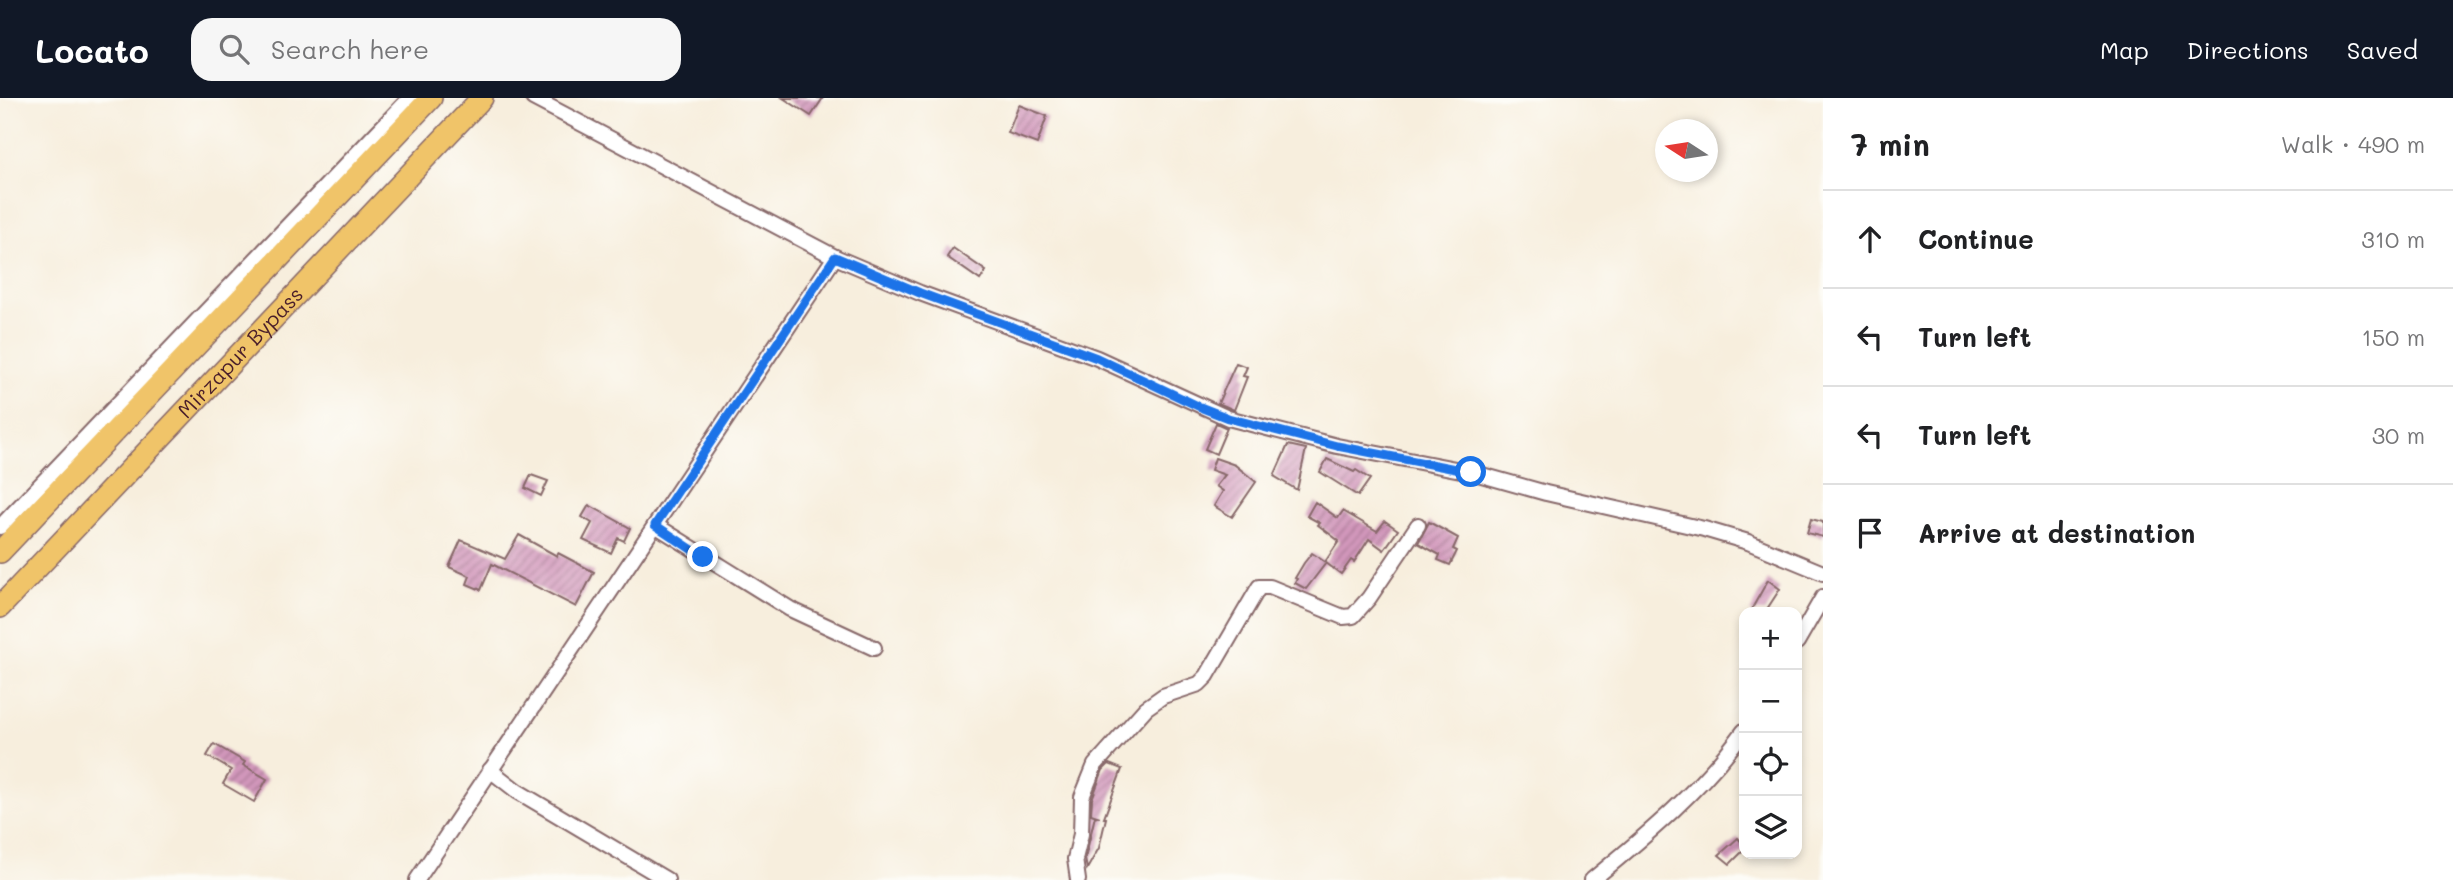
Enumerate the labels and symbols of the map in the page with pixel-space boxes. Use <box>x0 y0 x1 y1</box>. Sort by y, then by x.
north arrow <box>1655 119 1718 182</box>
street label: Mirzapur Bypass <box>171 281 308 423</box>
route start <box>1455 456 1486 487</box>
route end <box>687 541 718 572</box>

